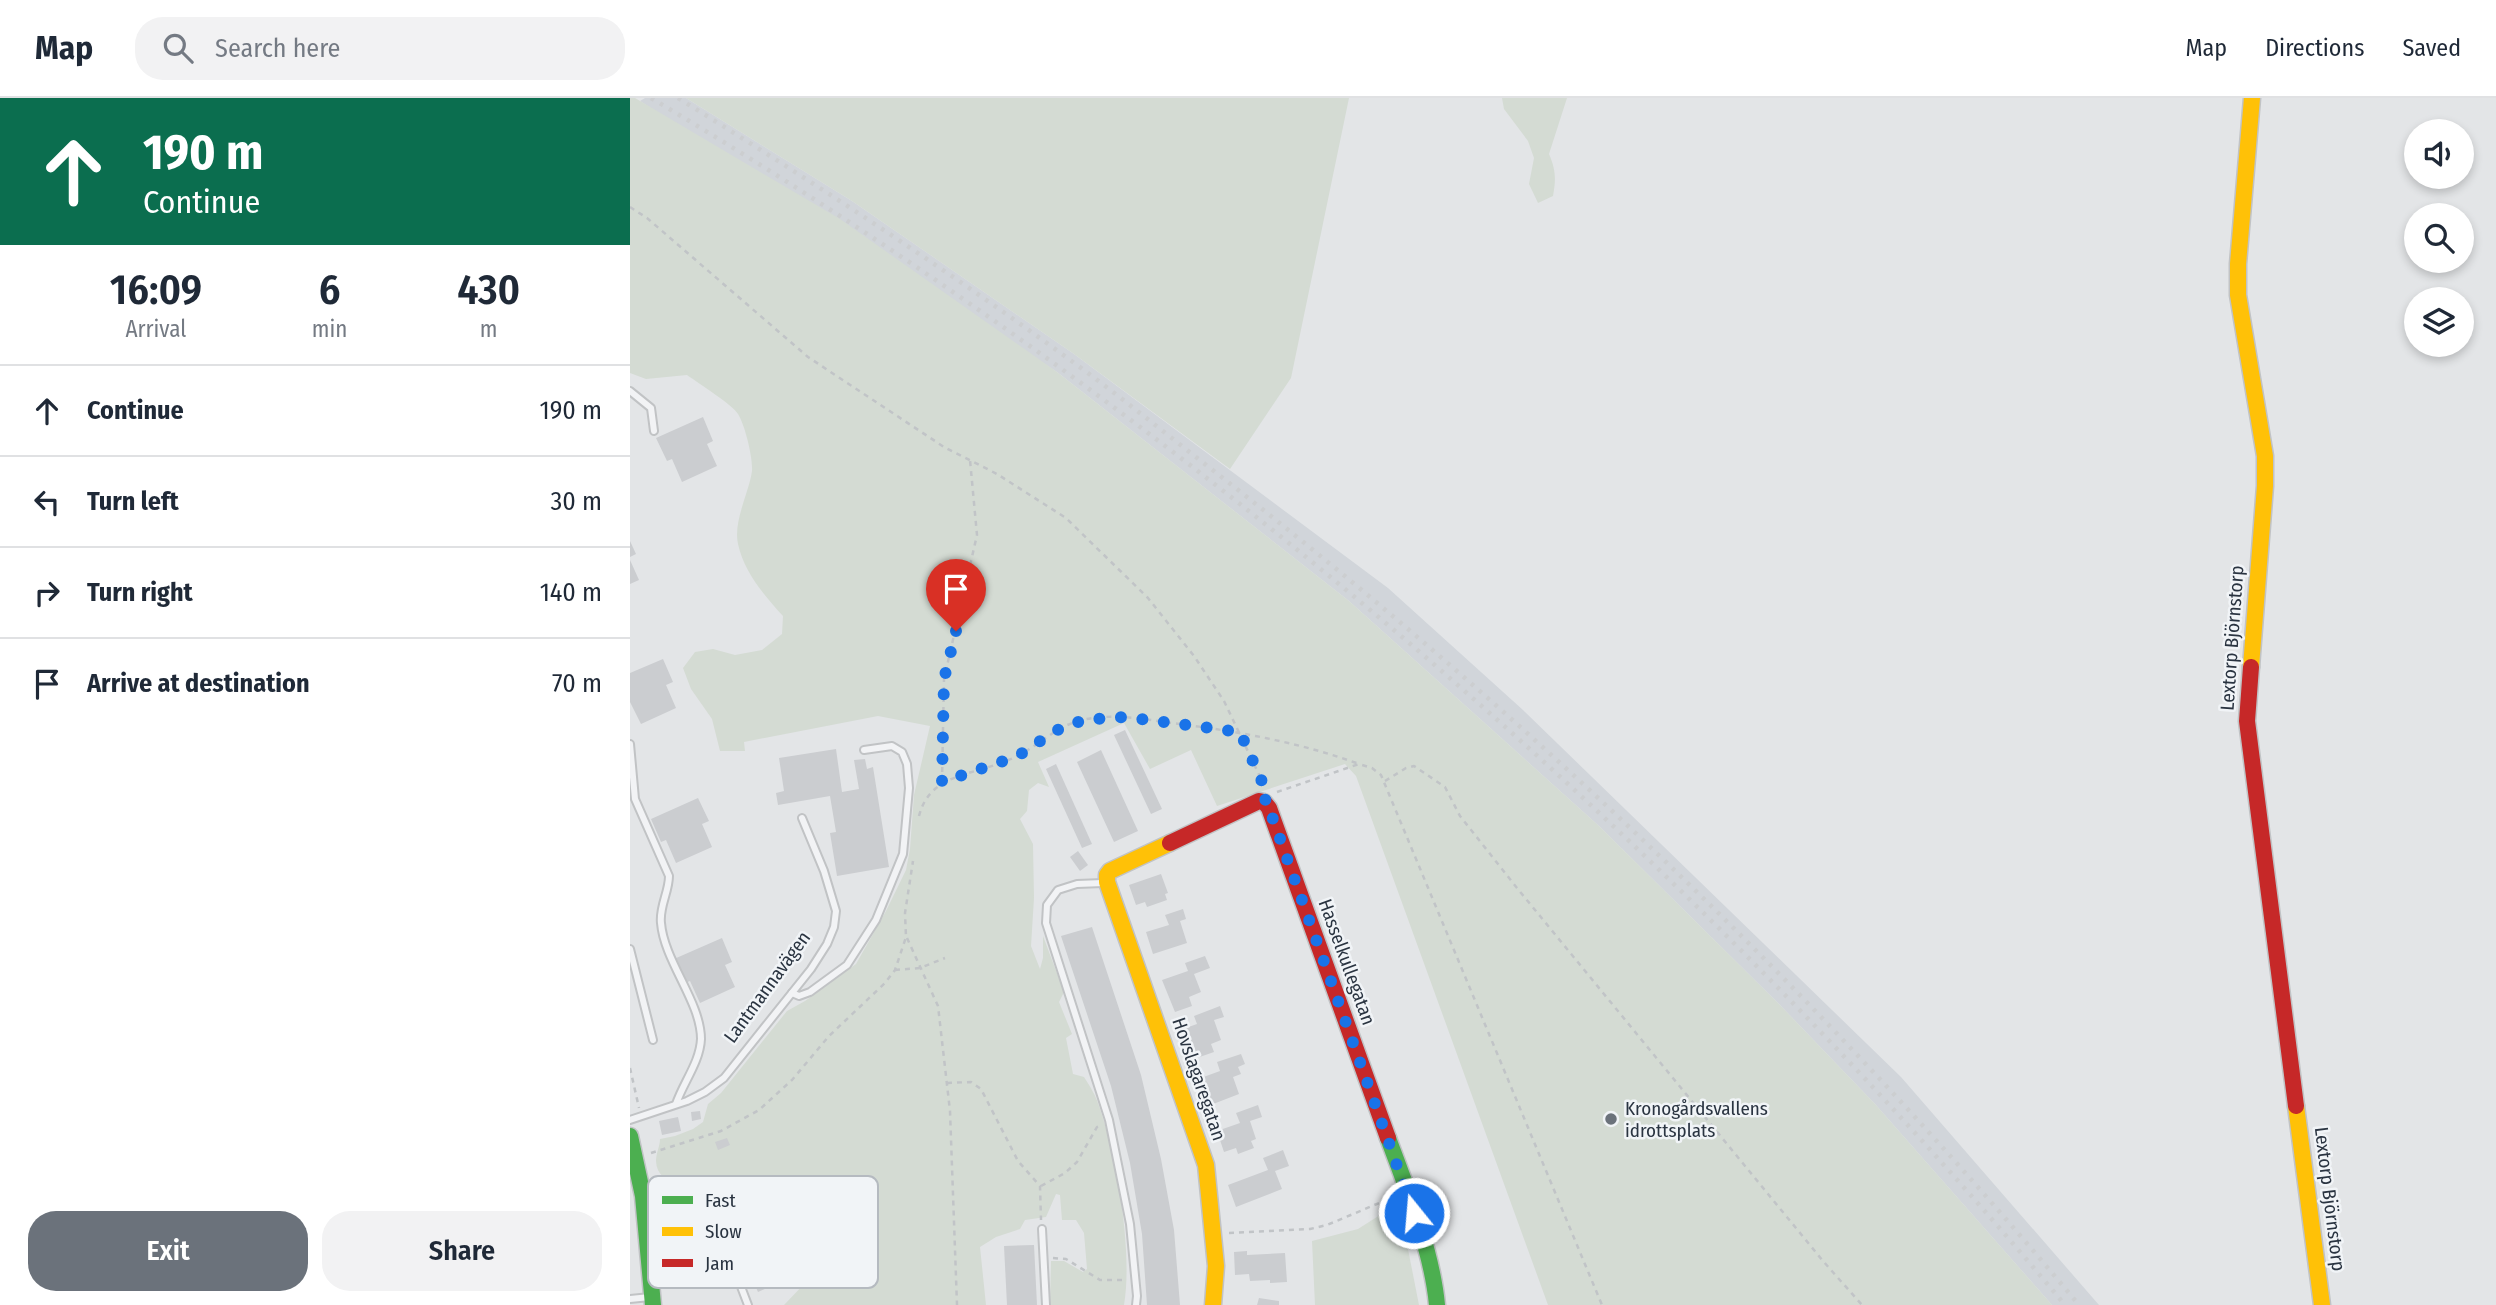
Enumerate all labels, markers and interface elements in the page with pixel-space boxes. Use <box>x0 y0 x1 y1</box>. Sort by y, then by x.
search box <box>135 17 625 80</box>
text: Map <box>35 28 93 68</box>
icon: search <box>159 29 197 67</box>
text: Search here <box>215 33 340 64</box>
text: Map <box>2186 34 2227 62</box>
text: Directions <box>2265 34 2364 62</box>
text: Saved <box>2402 34 2461 62</box>
map controls <box>2404 119 2474 357</box>
button: sound <box>2404 119 2474 189</box>
text: 190 m <box>143 123 263 182</box>
icon: ahead <box>28 126 119 217</box>
text: Continue <box>143 183 260 221</box>
button: search <box>2404 203 2474 273</box>
text: 16:09 <box>110 265 202 315</box>
text: 6 <box>319 265 340 315</box>
text: 430 <box>457 265 520 315</box>
button: layers <box>2404 287 2474 357</box>
text: Arrival <box>125 315 186 343</box>
text: min <box>312 315 347 343</box>
text: m <box>480 315 498 343</box>
icon: ahead <box>28 392 66 430</box>
text: Continue <box>87 395 184 426</box>
text: 190 m <box>540 395 602 426</box>
icon: left <box>28 483 66 521</box>
text: Turn left <box>87 486 179 517</box>
text: 30 m <box>551 486 602 517</box>
pin <box>926 559 986 631</box>
street label: Lextorp Björnstorp <box>2215 565 2249 711</box>
icon: arrive <box>937 570 975 608</box>
icon: right <box>28 574 66 612</box>
text: Turn right <box>87 577 193 608</box>
text: 140 m <box>540 577 602 608</box>
icon: arrive <box>28 665 66 703</box>
text: Arrive at destination <box>87 668 310 699</box>
text: 70 m <box>552 668 602 699</box>
street label: Hasselkullegatan <box>1314 896 1380 1028</box>
street label: Lantmannavägen <box>719 927 815 1047</box>
street label: Hovslagaregatan <box>1167 1014 1231 1144</box>
place label: Kronogårdsvallens idrottsplats <box>1625 1097 1768 1142</box>
marker: Kronogårdsvallens idrottsplats <box>1603 1111 1619 1127</box>
street label: Lextorp Björnstorp <box>2310 1126 2350 1272</box>
legend <box>648 1176 878 1288</box>
position arrow <box>1377 1176 1451 1250</box>
text: Fast <box>705 1189 736 1212</box>
button: Exit <box>28 1211 308 1291</box>
button: Share <box>322 1211 602 1291</box>
text: Slow <box>705 1220 742 1243</box>
text: Jam <box>705 1252 734 1275</box>

